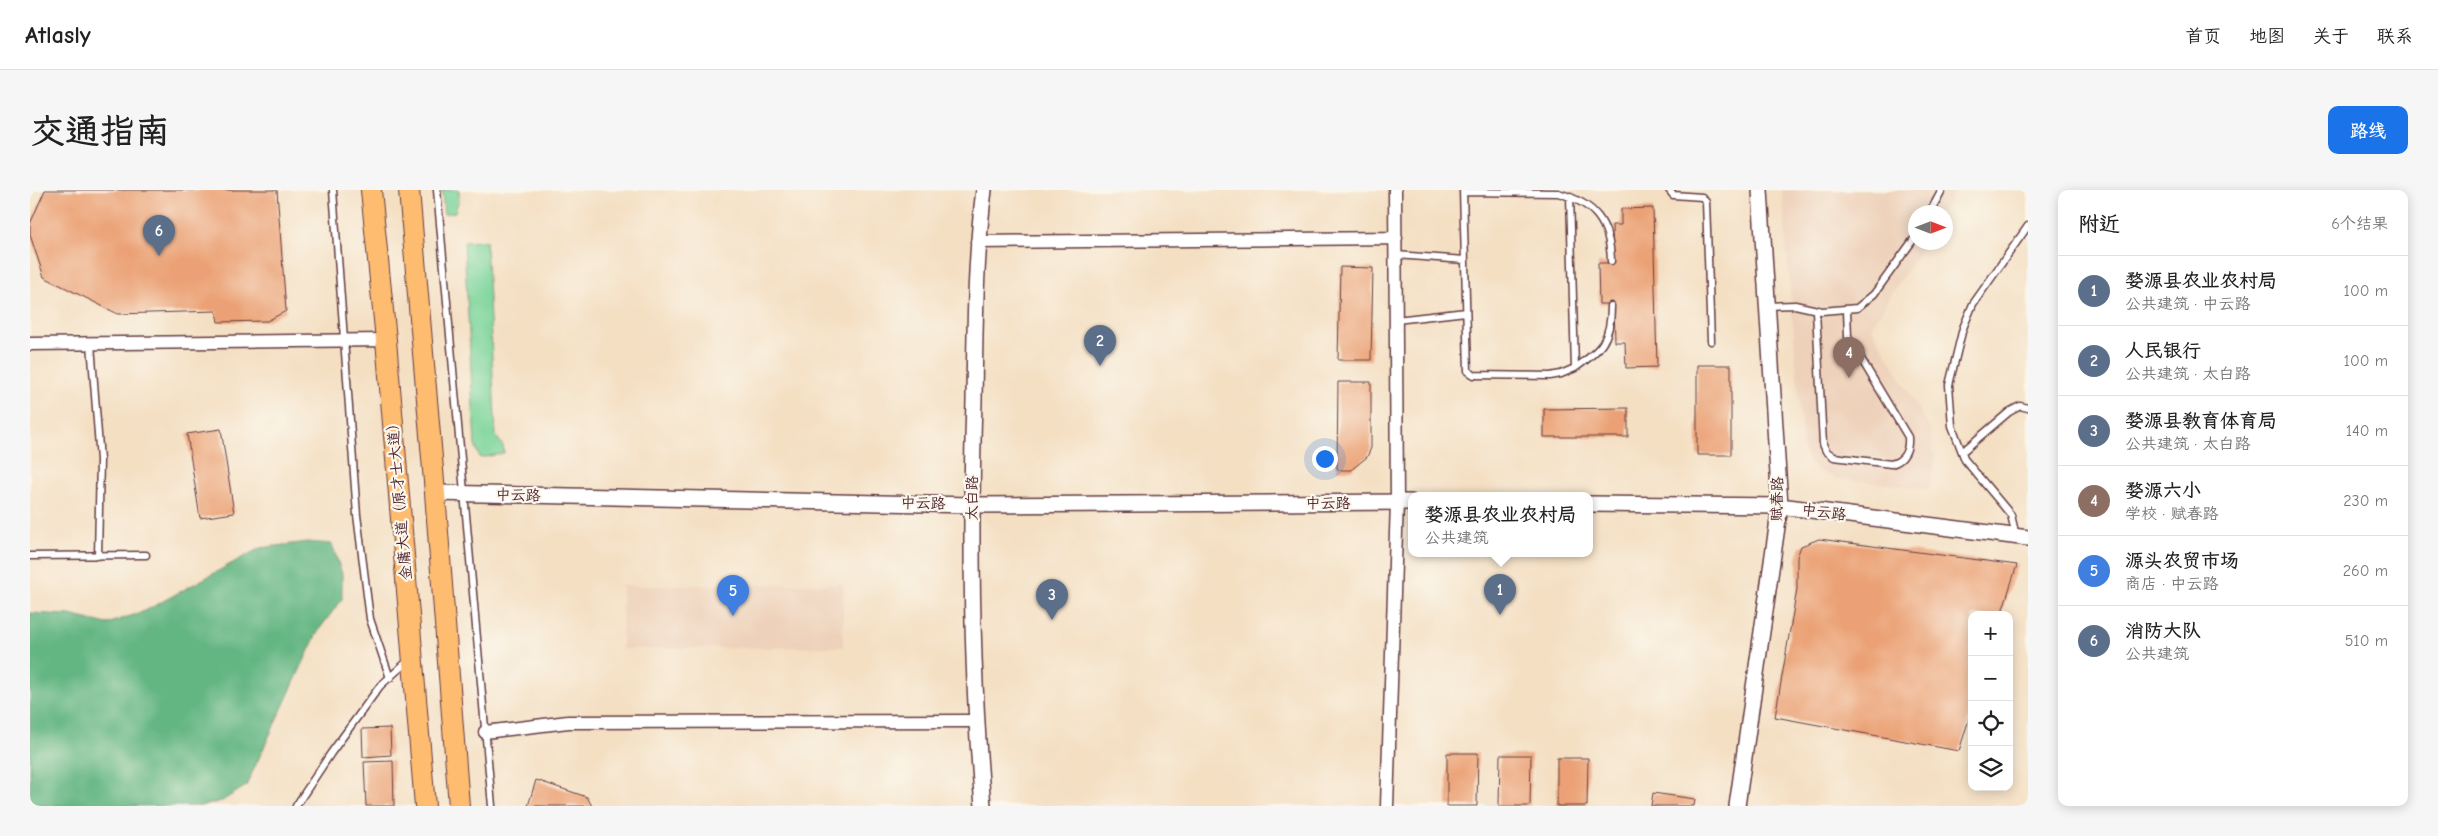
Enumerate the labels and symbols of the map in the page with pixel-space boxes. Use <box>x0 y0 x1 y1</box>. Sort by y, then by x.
north arrow <box>1908 205 1953 250</box>
pin: 6 <box>143 215 175 256</box>
pin: 2 <box>1084 325 1116 366</box>
pin: 4 <box>1833 337 1865 378</box>
street label: 金庸大道（原才士大道） <box>383 415 415 581</box>
your location <box>1312 446 1338 472</box>
street label: 太白路 <box>963 475 981 521</box>
street label: 赋春路 <box>1768 476 1786 522</box>
street label: 中云路 <box>495 486 541 504</box>
street label: 中云路 <box>900 494 946 512</box>
street label: 中云路 <box>1305 494 1351 512</box>
street label: 中云路 <box>1801 500 1847 524</box>
pin: 1 <box>1484 574 1516 615</box>
pin: 5 <box>717 575 749 616</box>
pin: 3 <box>1036 579 1068 620</box>

